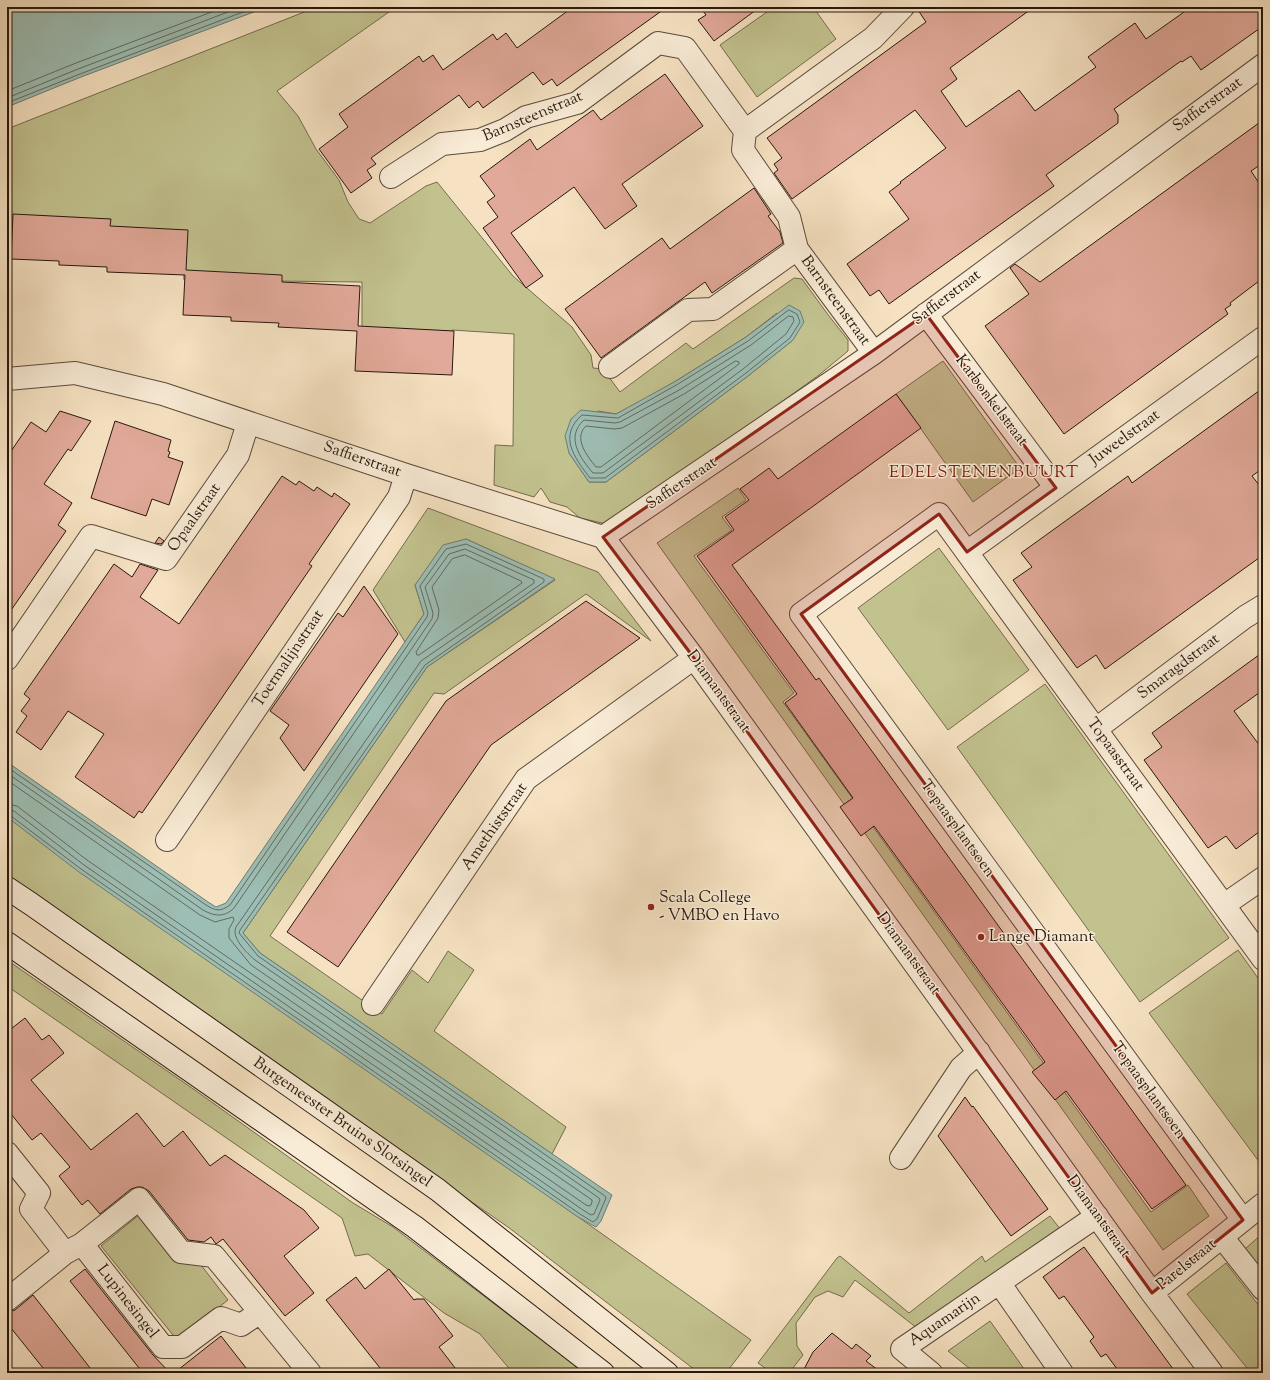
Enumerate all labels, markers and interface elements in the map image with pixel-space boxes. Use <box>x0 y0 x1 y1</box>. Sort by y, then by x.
street label: Saffierstraat <box>1168 72 1248 138</box>
street label: Barnsteenstraat <box>479 85 587 148</box>
street label: Barnsteenstraat <box>794 251 876 351</box>
street label: Saffierstraat <box>908 264 987 332</box>
street label: Karbonkelstraat <box>949 350 1033 452</box>
street label: Juweelstraat <box>1084 404 1166 472</box>
street label: Saffierstraat <box>320 436 405 484</box>
street label: Saffierstraat <box>642 452 722 516</box>
district label: EDELSTENENBUURT <box>889 461 1079 485</box>
street label: Opaalstraat <box>163 478 228 557</box>
street label: Toermalijnstraat <box>248 605 331 712</box>
street label: Smaragdstraat <box>1133 628 1225 706</box>
street label: Diamantstraat <box>680 646 756 739</box>
street label: Topaasstraat <box>1080 713 1150 797</box>
street label: Topaasplantsoen <box>914 775 1001 883</box>
street label: Amethiststraat <box>456 778 534 876</box>
place label: Scala College - VMBO en Havo <box>659 887 780 928</box>
marker: Scala College - VMBO en Havo <box>646 902 656 912</box>
street label: Diamantstraat <box>870 908 946 1001</box>
place label: Lange Diamant <box>989 926 1094 949</box>
marker: Lange Diamant <box>976 932 986 942</box>
street label: Topaasplantsoen <box>1105 1037 1192 1145</box>
street label: Burgemeester Bruins Slotsingel <box>248 1052 437 1194</box>
street label: Diamantstraat <box>1060 1171 1136 1264</box>
street label: Parelstraat <box>1152 1233 1222 1296</box>
street label: Lupinesingel <box>91 1260 164 1344</box>
street label: Aquamarijn <box>904 1287 986 1353</box>

